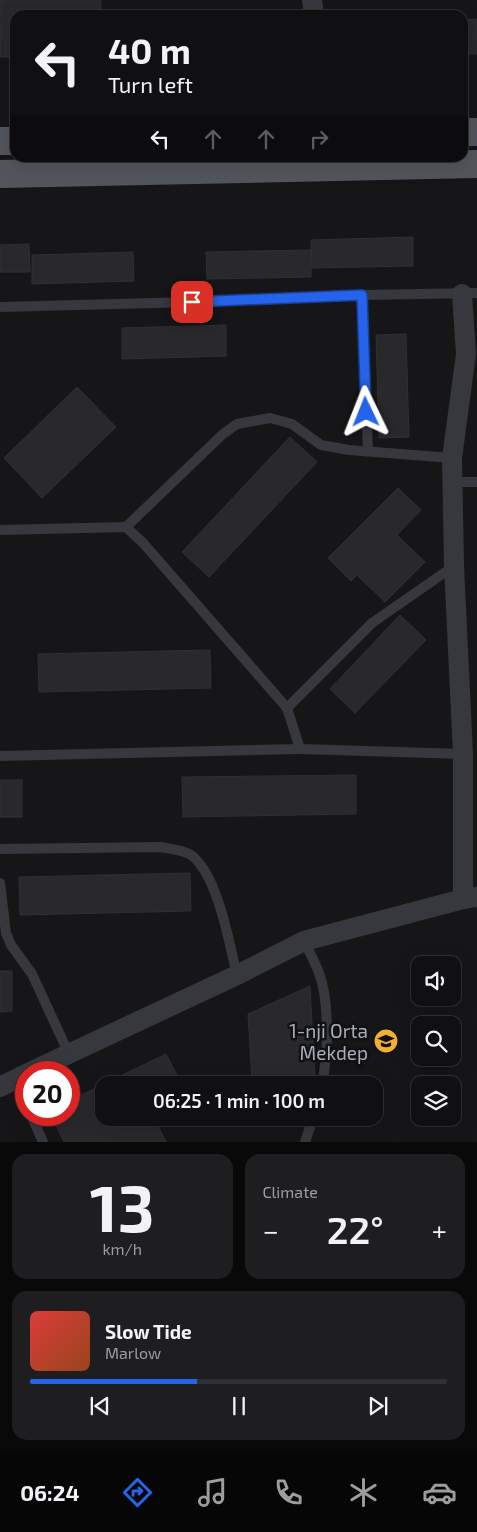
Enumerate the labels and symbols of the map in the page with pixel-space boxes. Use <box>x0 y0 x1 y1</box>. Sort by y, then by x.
pin <box>171 281 213 323</box>
position arrow <box>339 385 391 437</box>
place label: 1-nji Orta Mekdep <box>289 1019 368 1064</box>
school or university icon: 1-nji Orta Mekdep <box>373 1028 399 1054</box>
speed limit sign: 20 <box>15 1061 80 1126</box>

